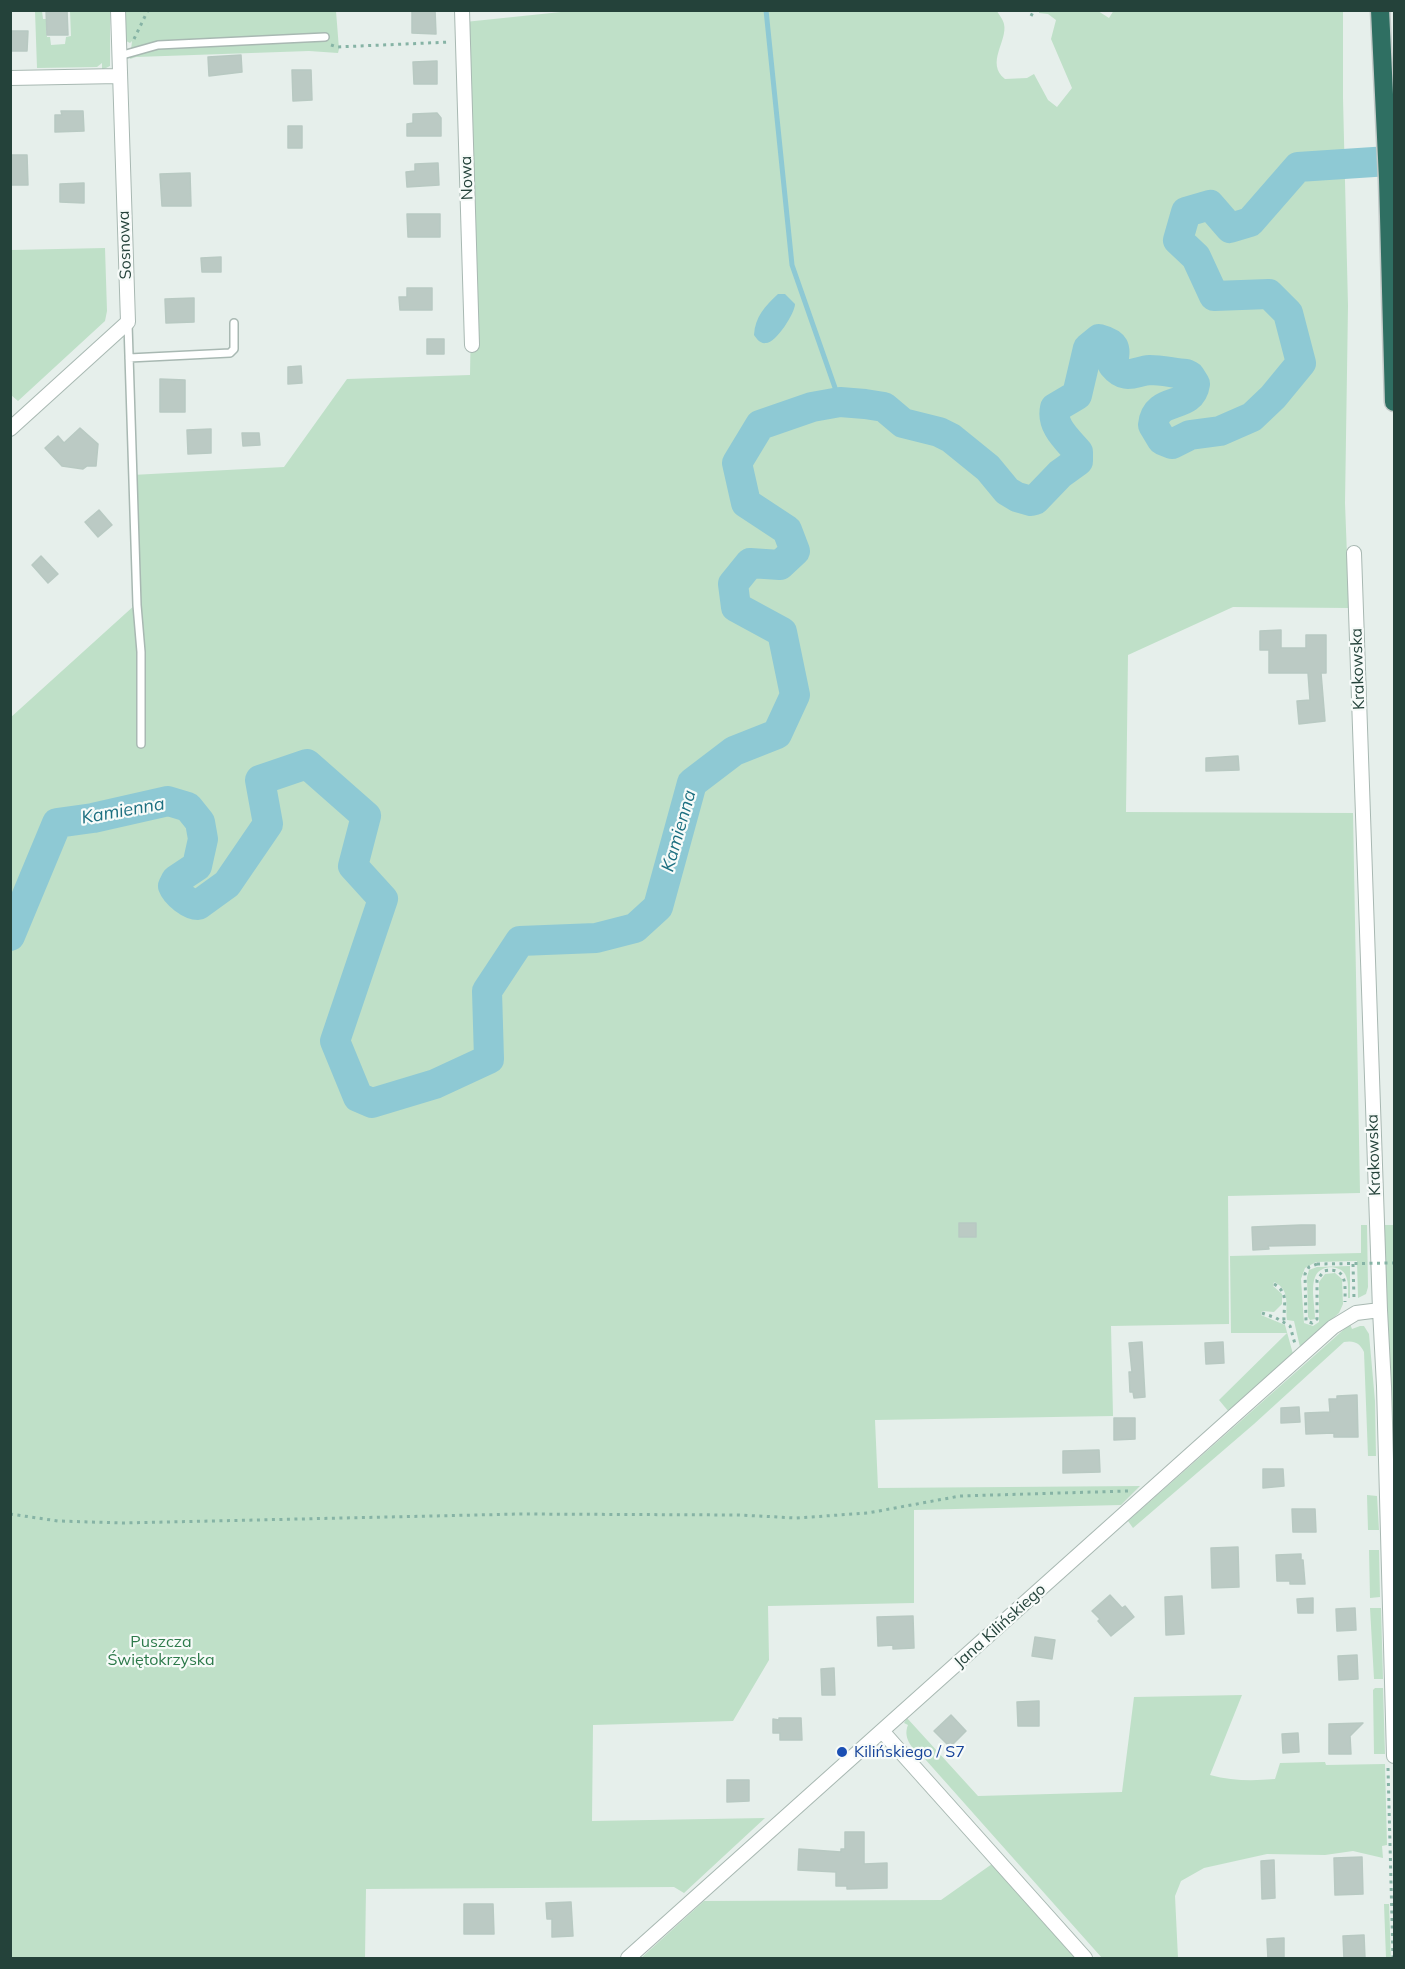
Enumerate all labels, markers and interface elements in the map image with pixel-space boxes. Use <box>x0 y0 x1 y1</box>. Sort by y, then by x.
street label: Nowa <box>457 156 477 200</box>
street label: Sosnowa <box>114 210 136 280</box>
street label: Krakowska <box>1347 628 1369 710</box>
water label: Kamienna <box>657 788 701 874</box>
water label: Kamienna <box>80 793 166 829</box>
street label: Krakowska <box>1363 1114 1385 1196</box>
street label: Jana Kilińskiego <box>950 1580 1050 1672</box>
park label: Puszcza Świętokrzyska <box>107 1632 215 1670</box>
place label: Kilińskiego / S7 <box>854 1742 965 1762</box>
marker: Kilińskiego / S7 <box>835 1745 849 1759</box>

